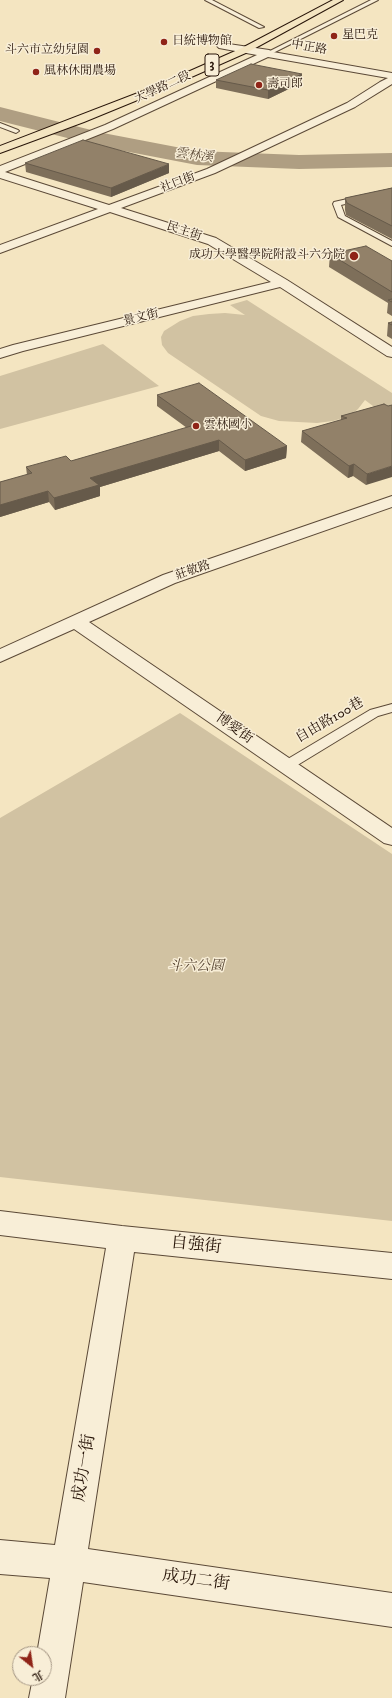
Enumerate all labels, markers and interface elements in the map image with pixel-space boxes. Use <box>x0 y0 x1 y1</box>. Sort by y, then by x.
place label: 星巴克 <box>342 29 378 43</box>
marker: 星巴克 <box>329 31 339 41</box>
place label: 日統博物館 <box>172 35 232 49</box>
marker: 日統博物館 <box>159 37 169 47</box>
street label: 中正路 <box>290 38 328 58</box>
place label: 斗六市立幼兒園 <box>5 44 89 58</box>
marker: 斗六市立幼兒園 <box>92 46 102 56</box>
road number: 3 <box>205 54 219 76</box>
place label: 風林休閒農場 <box>44 65 116 79</box>
marker: 風林休閒農場 <box>31 67 41 77</box>
street label: 大學路二段 <box>133 69 193 107</box>
place label: 壽司郎 <box>267 78 303 92</box>
marker: 壽司郎 <box>254 80 264 90</box>
water label: 雲林溪 <box>174 146 214 166</box>
street label: 社口街 <box>159 170 197 196</box>
street label: 民主街 <box>165 220 203 244</box>
place label: 成功大學醫學院附設斗六分院 <box>189 249 345 263</box>
marker: 成功大學醫學院附設斗六分院 <box>348 250 360 262</box>
street label: 景文街 <box>122 307 160 329</box>
place label: 雲林國小 <box>204 419 252 433</box>
marker: 雲林國小 <box>191 421 201 431</box>
street label: 莊敬路 <box>174 558 212 584</box>
street label: 自由路100巷 <box>293 695 367 747</box>
street label: 博愛街 <box>212 710 256 748</box>
park label: 斗六公園 <box>168 959 224 975</box>
street label: 自強街 <box>170 1233 222 1259</box>
street label: 成功一街 <box>70 1433 100 1503</box>
street label: 成功二街 <box>161 1566 231 1596</box>
north arrow <box>12 1646 52 1686</box>
text: 北 <box>29 1667 46 1684</box>

